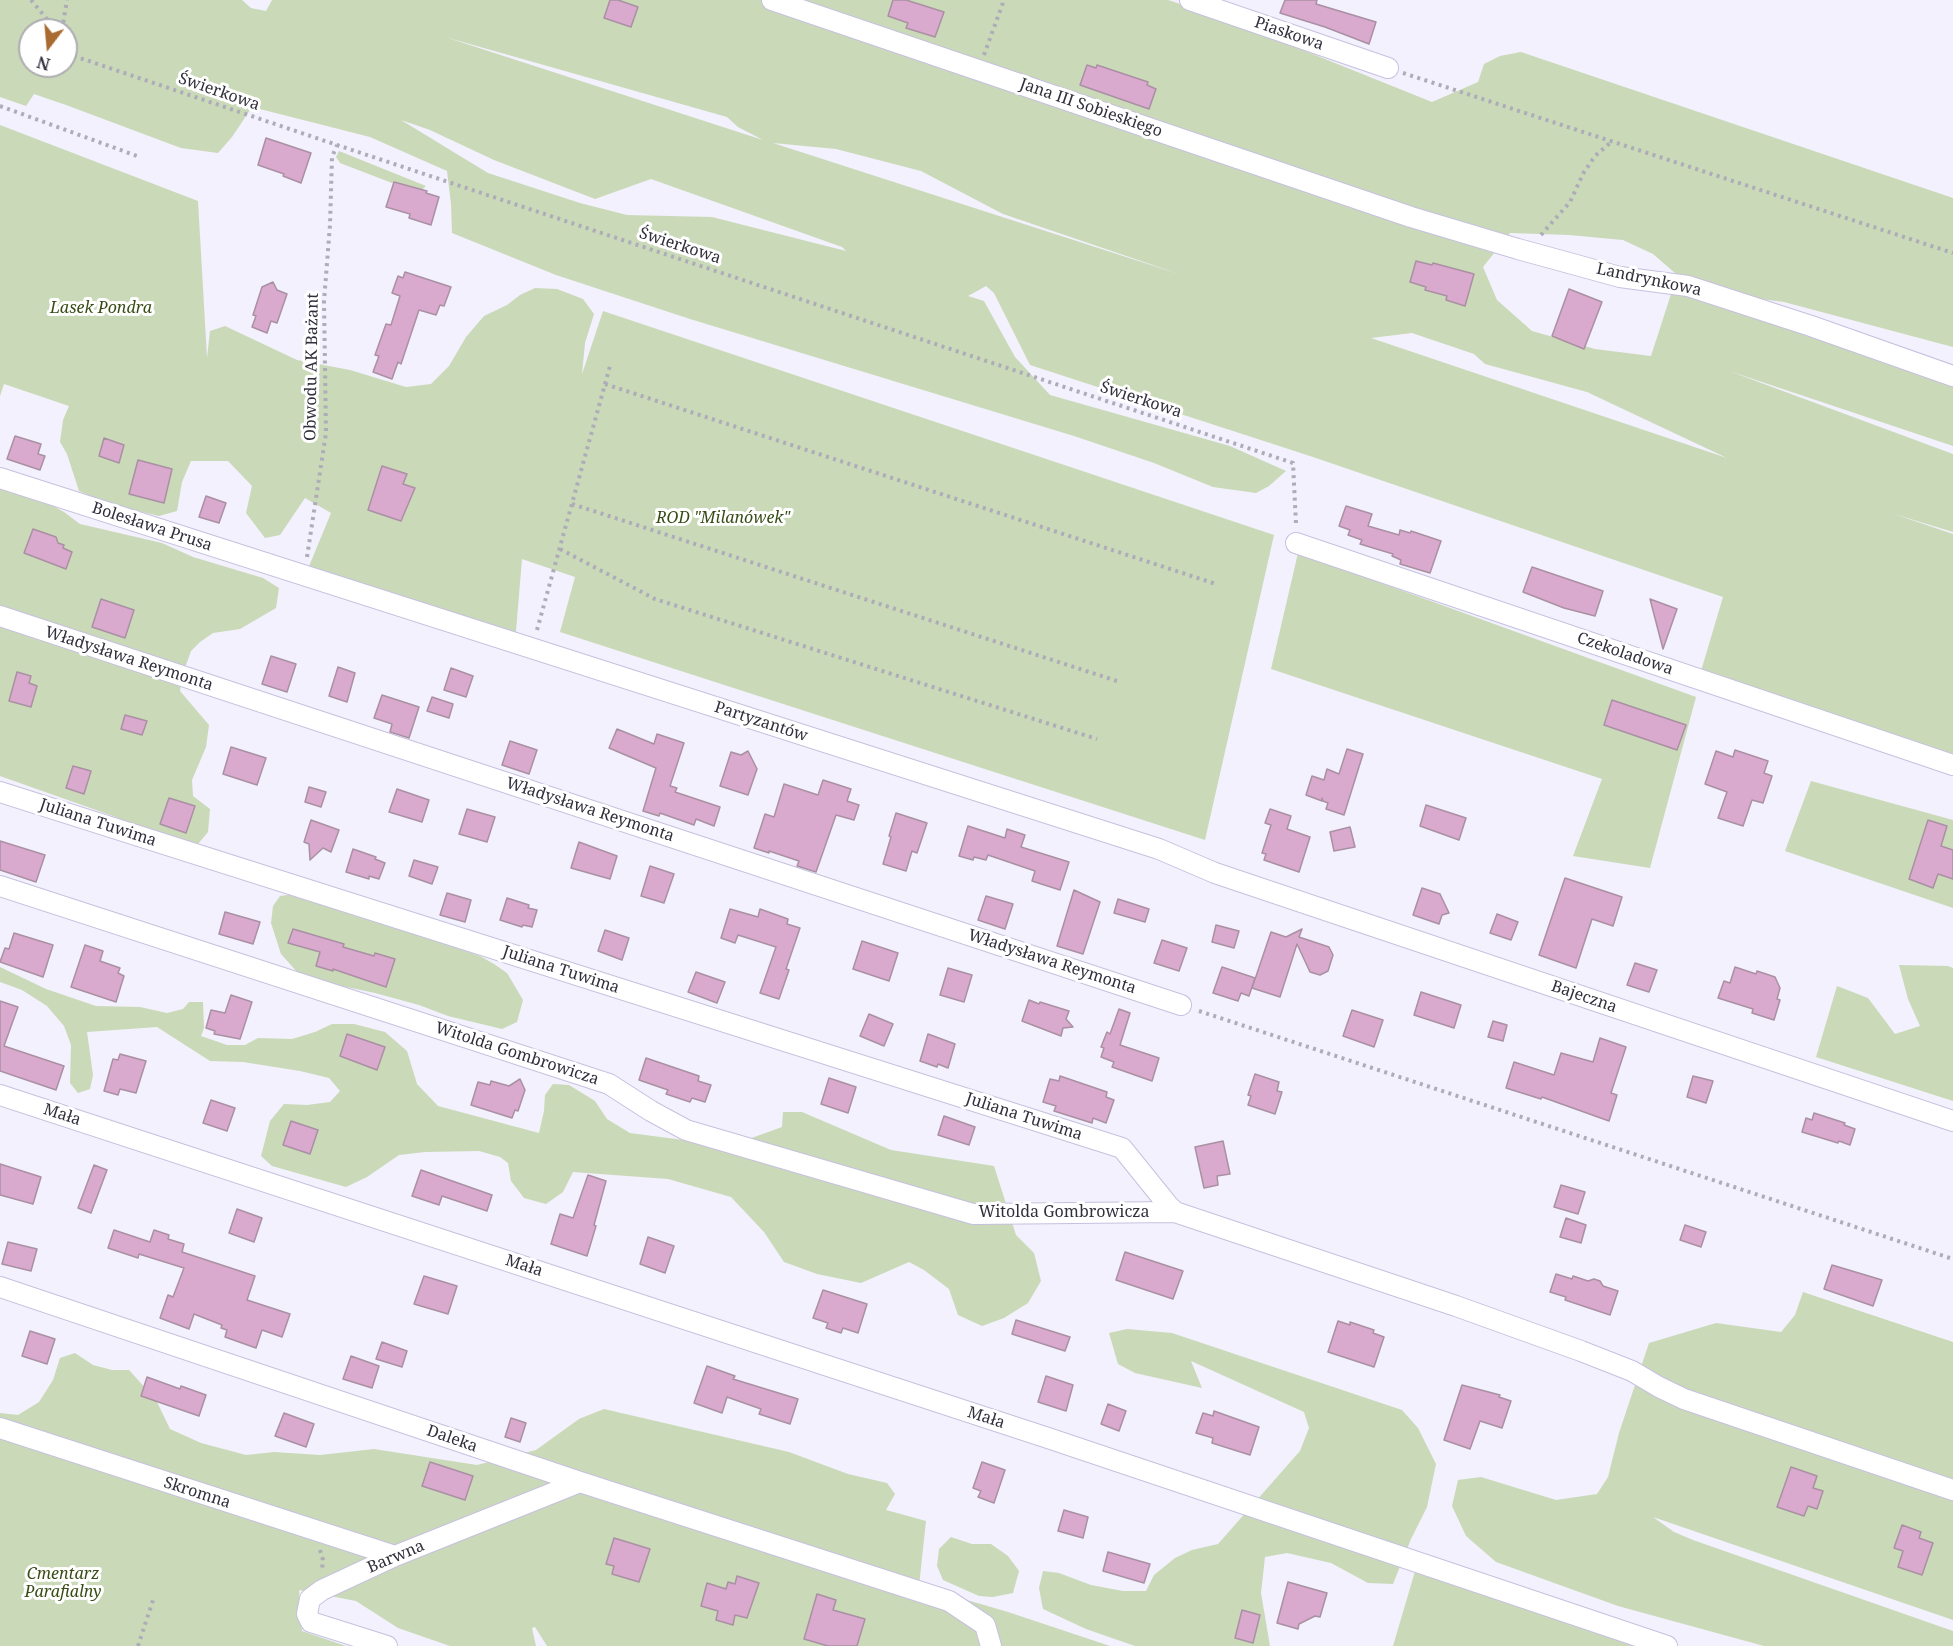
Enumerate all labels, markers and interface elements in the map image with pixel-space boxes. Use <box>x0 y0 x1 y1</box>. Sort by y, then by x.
street label: Piaskowa <box>1252 13 1326 55</box>
north arrow <box>18 18 78 78</box>
text: N <box>35 51 53 76</box>
street label: Świerkowa <box>176 69 262 115</box>
street label: Jana III Sobieskiego <box>1017 75 1165 141</box>
street label: Świerkowa <box>637 224 723 268</box>
street label: Landrynkowa <box>1595 259 1703 301</box>
street label: Obwodu AK Bażant <box>301 293 323 441</box>
park label: Lasek Pondra <box>50 298 152 318</box>
street label: Świerkowa <box>1098 378 1184 422</box>
street label: Bolesława Prusa <box>90 499 214 555</box>
park label: ROD "Milanówek" <box>656 508 790 528</box>
street label: Władysława Reymonta <box>43 623 215 695</box>
street label: Czekoladowa <box>1574 629 1676 679</box>
street label: Partyzantów <box>712 698 810 746</box>
street label: Władysława Reymonta <box>504 774 676 846</box>
street label: Juliana Tuwima <box>37 795 159 851</box>
street label: Władysława Reymonta <box>966 926 1138 998</box>
street label: Juliana Tuwima <box>500 942 622 998</box>
street label: Bajeczna <box>1549 977 1619 1017</box>
street label: Witolda Gombrowicza <box>433 1018 601 1090</box>
street label: Juliana Tuwima <box>963 1089 1085 1145</box>
street label: Mała <box>41 1100 83 1130</box>
street label: Witolda Gombrowicza <box>978 1202 1150 1222</box>
street label: Mała <box>503 1251 545 1281</box>
street label: Mała <box>965 1403 1007 1433</box>
street label: Daleka <box>424 1421 480 1457</box>
street label: Skromna <box>161 1473 233 1513</box>
street label: Barwna <box>365 1536 427 1578</box>
park label: Cmentarz Parafialny <box>25 1564 101 1602</box>

